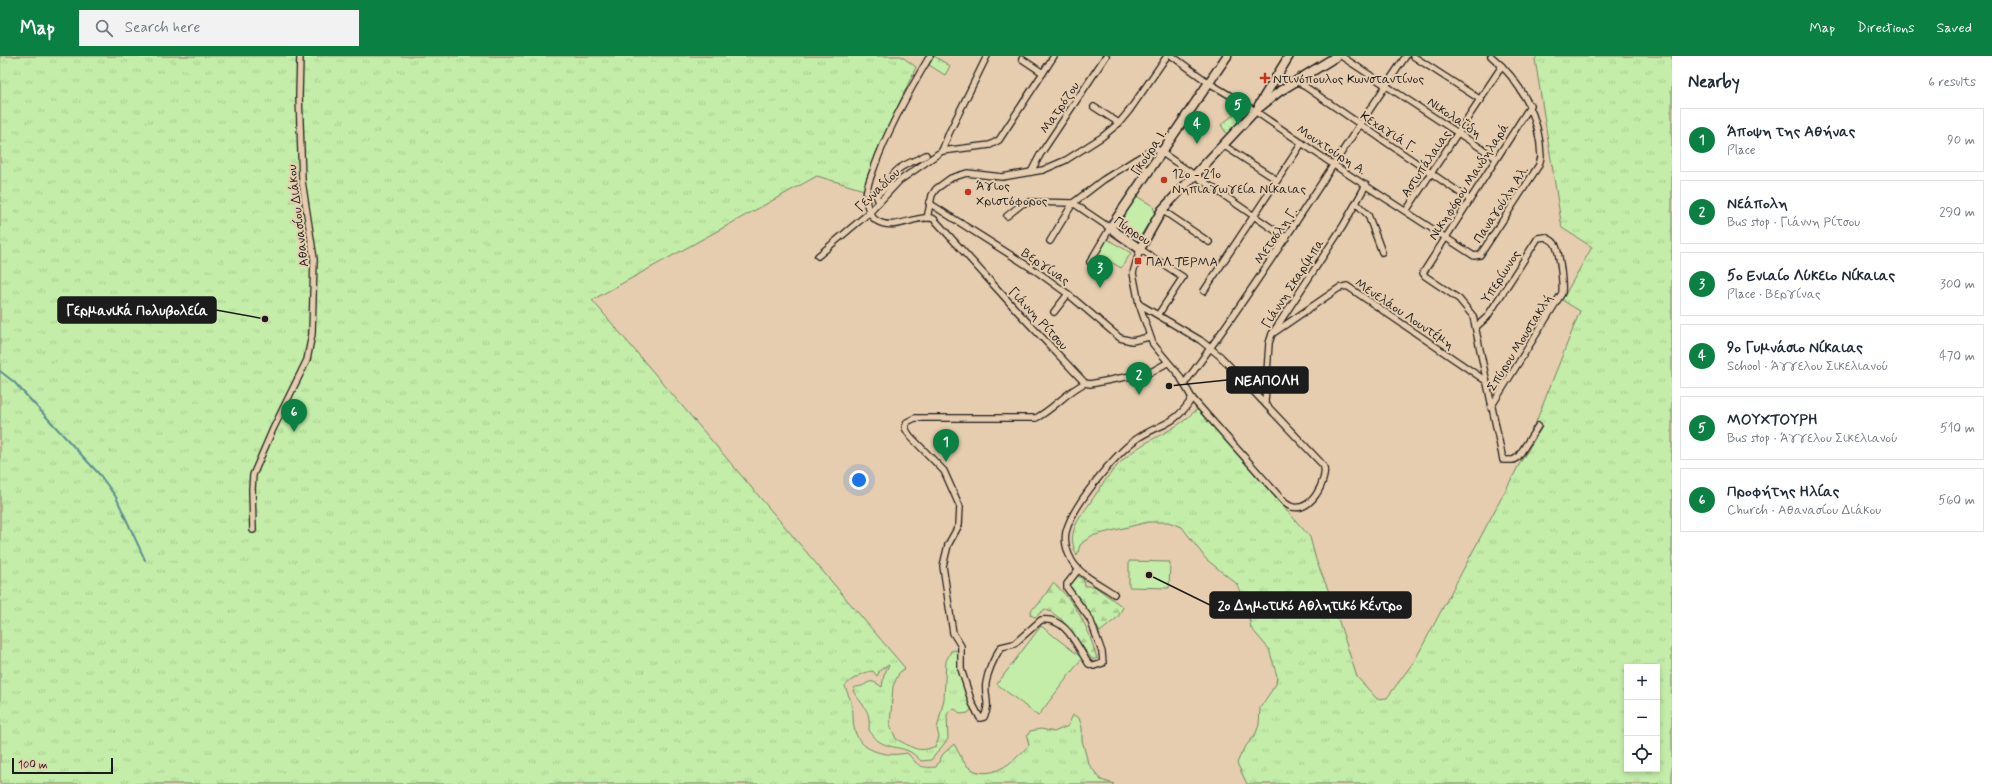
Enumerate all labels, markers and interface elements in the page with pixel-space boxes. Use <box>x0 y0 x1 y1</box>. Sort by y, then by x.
search box <box>79 10 359 46</box>
text: Map <box>20 16 55 41</box>
icon: search <box>93 17 115 39</box>
text: Search here <box>125 18 200 38</box>
text: Map <box>1809 19 1835 37</box>
text: Directions <box>1857 19 1915 37</box>
text: Saved <box>1937 19 1972 37</box>
place label: Ντινόπουλος Κωνσταντίνος <box>1273 71 1424 88</box>
text: Nearby <box>1688 71 1740 93</box>
marker: Ντινόπουλος Κωνσταντίνος <box>1260 73 1270 83</box>
text: 6 results <box>1928 74 1976 91</box>
street label: Ματρόζου <box>1037 78 1084 137</box>
pin: 5 <box>1225 92 1251 125</box>
street label: Νικολαΐδη <box>1424 94 1485 143</box>
street label: Κεχαγιά Γ. <box>1357 108 1420 157</box>
pin: 4 <box>1184 111 1210 144</box>
street label: Νικηφόρου Μανδηλαρά <box>1425 120 1513 244</box>
street label: Μουχτούρη Α. <box>1293 121 1370 179</box>
text: Άποψη της Αθήνας <box>1727 122 1855 142</box>
street label: Γκούρα Ι. <box>1128 126 1171 179</box>
street label: Αστυπάλαιας <box>1397 127 1455 201</box>
text: 1 <box>1699 132 1705 149</box>
text: 90 m <box>1947 132 1975 149</box>
text: Place <box>1727 142 1756 159</box>
street label: Παναγούλη Αλ. <box>1470 163 1533 247</box>
street label: Αθανασίου Διάκου <box>284 164 313 268</box>
street label: Γενναδίου <box>852 164 904 216</box>
place label: 12ο - 21ο Νηπιαγωγεία Νίκαιας <box>1172 166 1306 198</box>
marker: 12ο - 21ο Νηπιαγωγεία Νίκαιας <box>1159 175 1169 185</box>
place label: Άγιος Χριστόφορος <box>976 178 1048 210</box>
marker: Άγιος Χριστόφορος <box>963 187 973 197</box>
text: Νεάπολη <box>1727 194 1788 214</box>
street label: Μετσόλη Γ. <box>1251 204 1302 268</box>
text: 2 <box>1699 204 1705 221</box>
text: 290 m <box>1939 204 1975 221</box>
street label: Πύρρου <box>1110 213 1154 250</box>
text: Bus stop · Γιάννη Ρίτσου <box>1727 214 1860 231</box>
street label: Γιάννη Σκαρίμπα <box>1258 236 1328 332</box>
street label: Βεργίνας <box>1018 245 1073 290</box>
street label: Υπερίωνος <box>1478 247 1525 307</box>
place label: ΠΑΛ.ΤΕΡΜΑ <box>1146 254 1218 271</box>
pin: 3 <box>1087 255 1113 288</box>
marker: ΠΑΛ.ΤΕΡΜΑ <box>1133 256 1143 266</box>
text: 5ο Ενιαίο Λύκειο Νίκαιας <box>1727 266 1895 286</box>
street label: Μενελάου Λουντέμη <box>1351 275 1457 354</box>
text: 3 <box>1699 276 1705 293</box>
text: 300 m <box>1940 276 1975 293</box>
street label: Γιάννη Ρίτσου <box>1004 284 1072 354</box>
text: Place · Βεργίνας <box>1727 286 1821 303</box>
street label: Σπύρου Μουστακλή <box>1484 291 1557 394</box>
callout: Γερμανικά Πολυβολεία <box>58 297 216 323</box>
text: Γερμανικά Πολυβολεία <box>66 302 208 320</box>
text: 9ο Γυμνάσιο Νίκαιας <box>1727 338 1863 358</box>
text: 4 <box>1698 348 1706 365</box>
text: 470 m <box>1939 348 1975 365</box>
text: School · Άγγελου Σικελιανού <box>1727 358 1888 375</box>
pin: 2 <box>1126 362 1152 395</box>
callout: ΝΕΑΠΟΛΗ <box>1227 367 1308 393</box>
text: ΝΕΑΠΟΛΗ <box>1235 372 1299 390</box>
pin: 6 <box>281 399 307 432</box>
text: ΜΟΥΧΤΟΥΡΗ <box>1727 410 1818 430</box>
text: 5 <box>1698 420 1706 437</box>
text: 510 m <box>1940 420 1975 437</box>
pin: 1 <box>933 429 959 462</box>
text: Bus stop · Άγγελου Σικελιανού <box>1727 430 1898 447</box>
your location <box>849 470 869 490</box>
text: Προφήτης Ηλίας <box>1727 482 1839 502</box>
text: 6 <box>1699 492 1705 509</box>
text: 560 m <box>1938 492 1975 509</box>
text: Church · Αθανασίου Διάκου <box>1727 502 1881 519</box>
callout: 2o Δημοτικό Αθλητικό Κέντρο <box>1210 592 1411 618</box>
text: 2o Δημοτικό Αθλητικό Κέντρο <box>1218 596 1402 615</box>
map controls <box>1624 664 1660 772</box>
button: + <box>1624 664 1660 700</box>
button: − <box>1624 700 1660 736</box>
button: locate <box>1624 736 1660 772</box>
scale bar <box>12 756 113 775</box>
text: 100 m <box>18 758 48 772</box>

